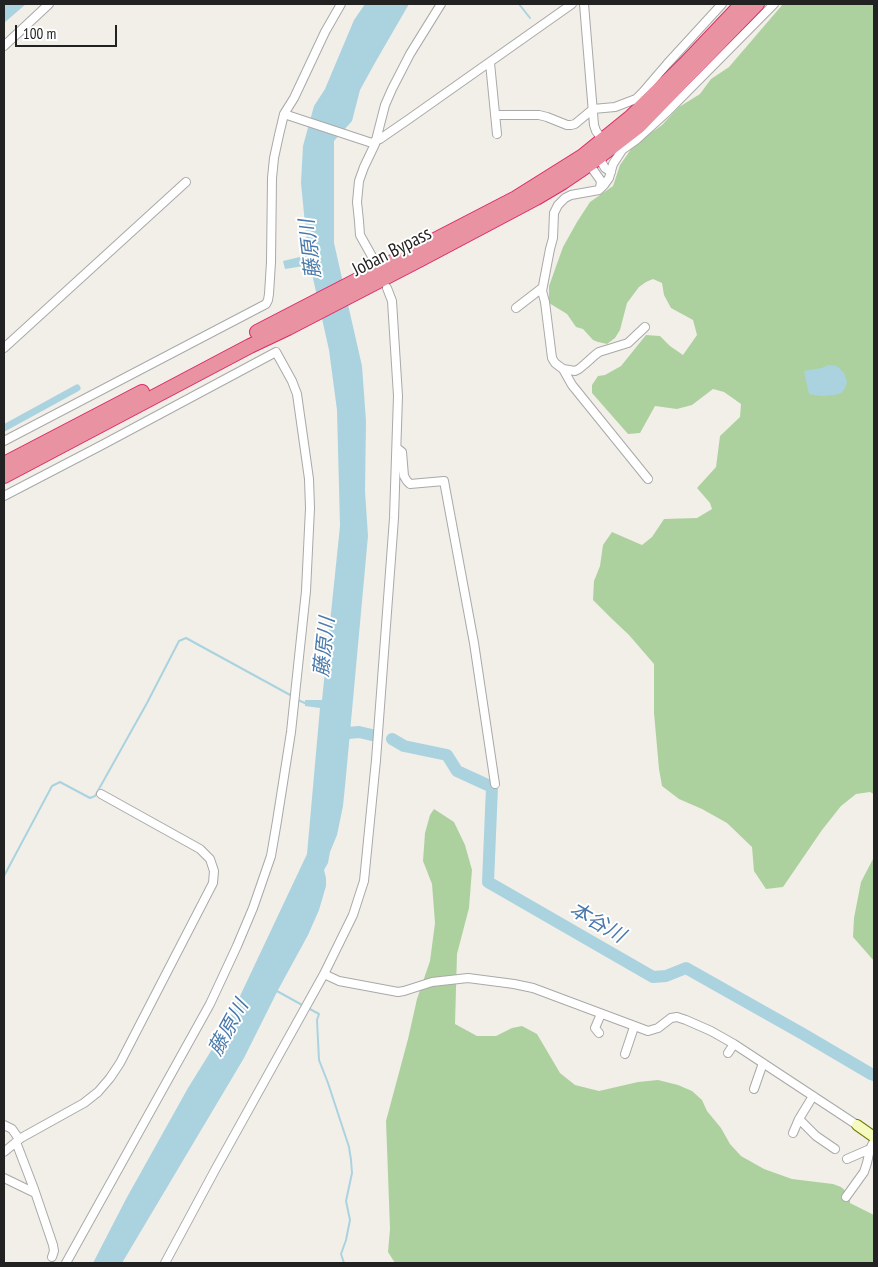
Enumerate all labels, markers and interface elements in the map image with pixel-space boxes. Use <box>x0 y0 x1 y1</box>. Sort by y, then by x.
scale bar <box>18 15 120 47</box>
text: 100 m <box>23 24 56 43</box>
water label: 藤原川 <box>295 218 327 280</box>
street label: Joban Bypass <box>349 222 435 282</box>
water label: 藤原川 <box>310 616 340 678</box>
water label: 本谷川 <box>565 898 629 948</box>
water label: 藤原川 <box>204 996 254 1060</box>

